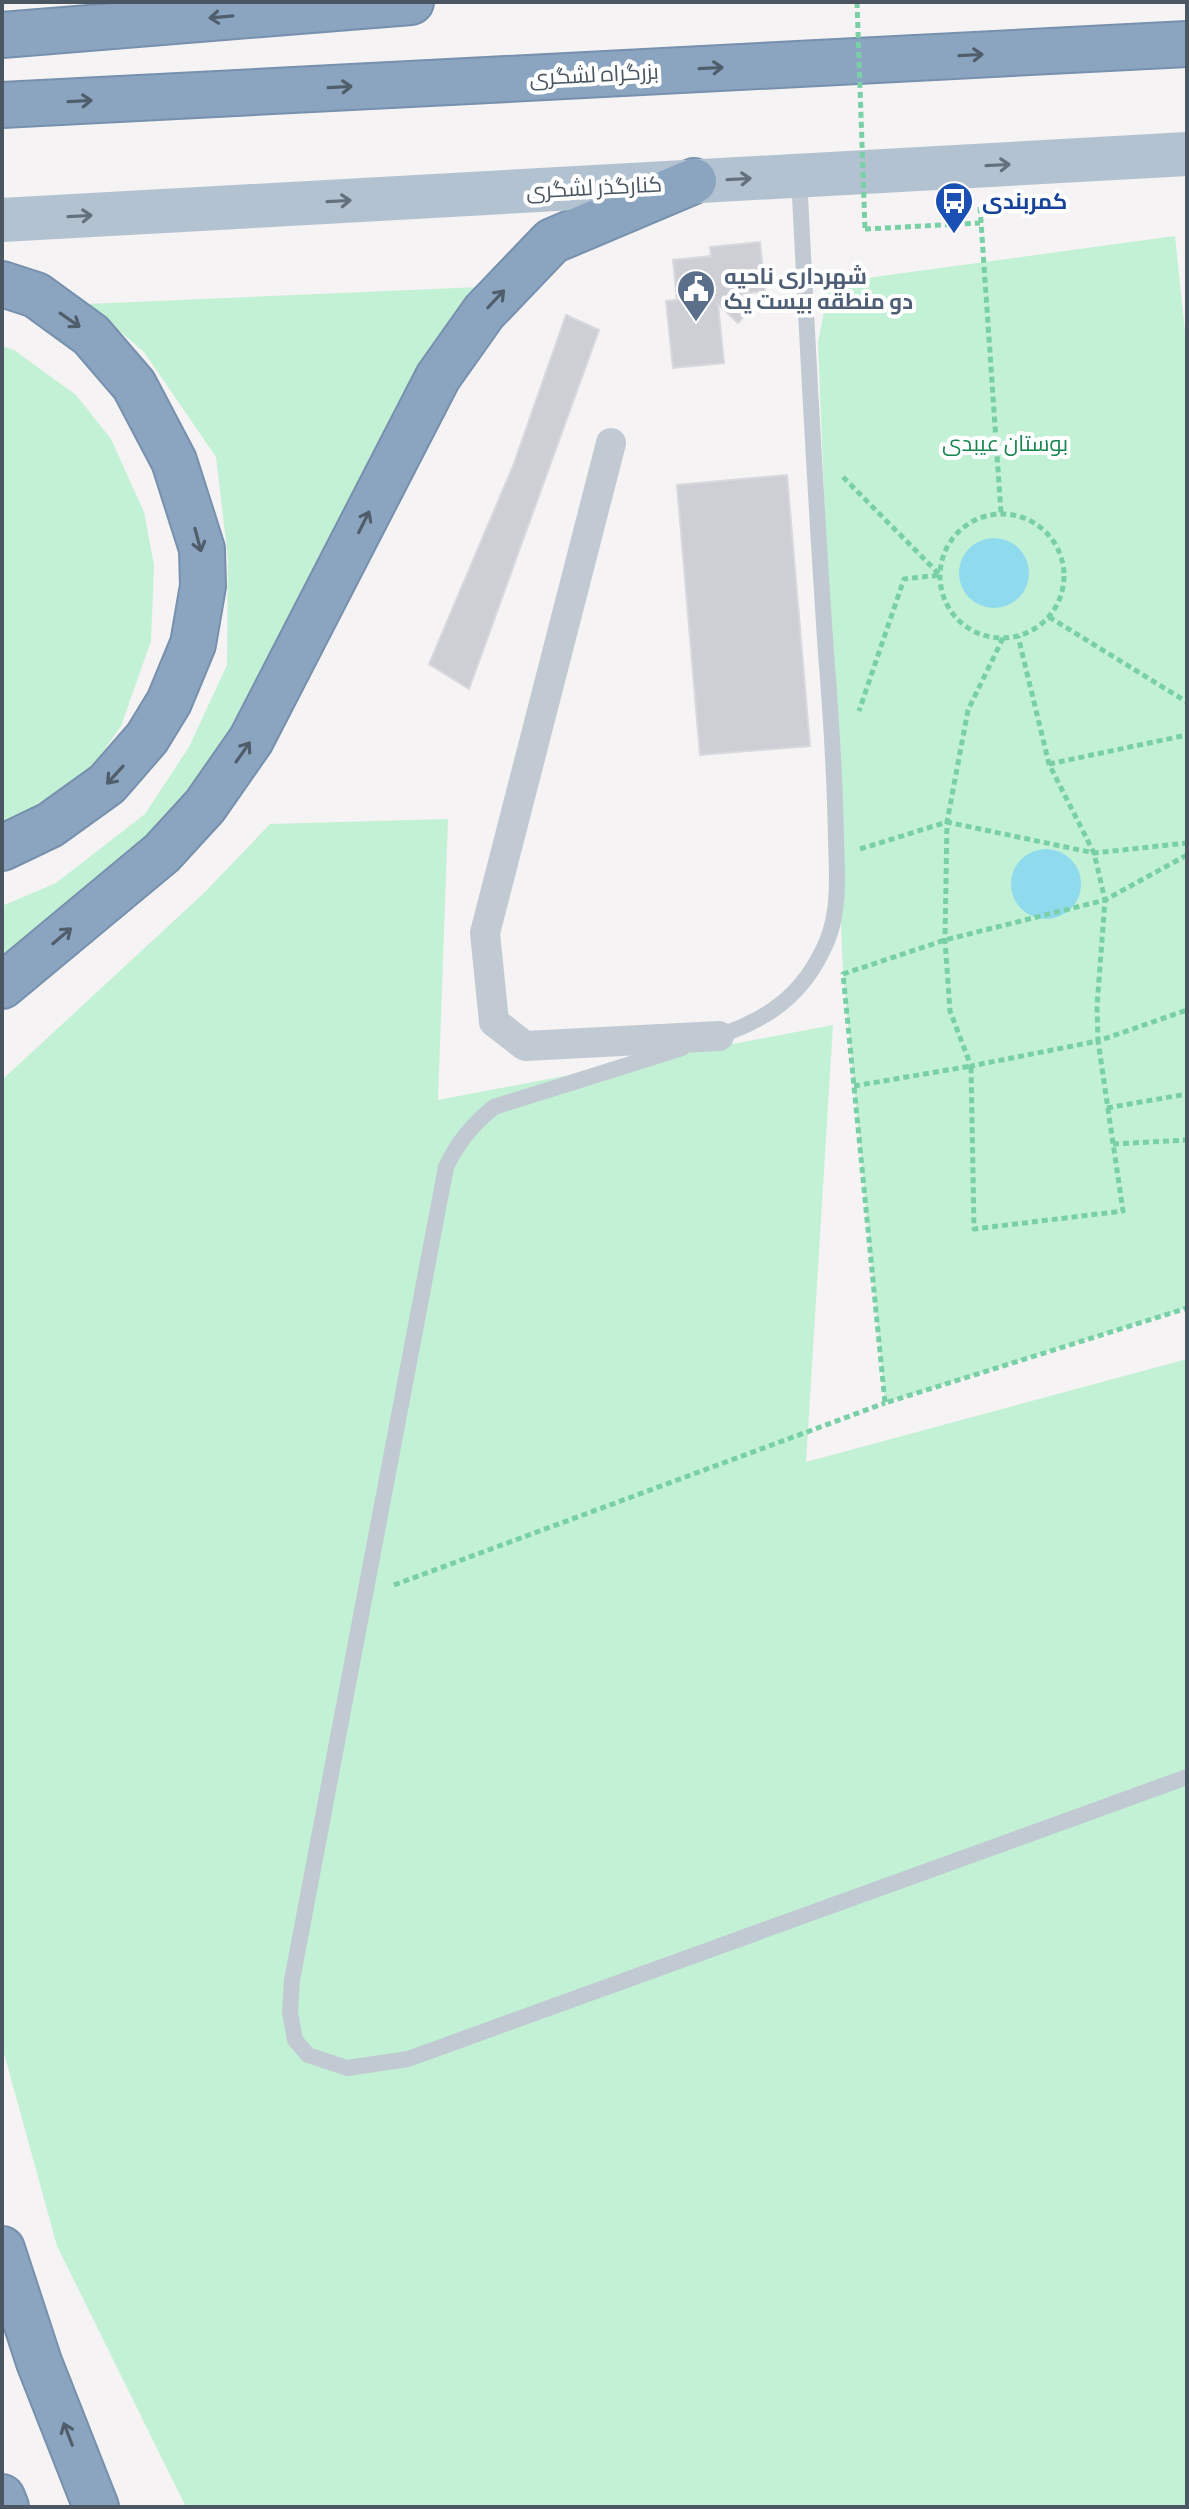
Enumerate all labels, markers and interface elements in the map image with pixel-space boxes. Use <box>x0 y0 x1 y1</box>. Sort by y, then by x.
one-way arrow <box>208 10 235 25</box>
one-way arrow <box>957 47 984 62</box>
street label: بزرگراه لشگری <box>528 56 660 92</box>
one-way arrow <box>697 61 724 76</box>
one-way arrow <box>326 80 352 95</box>
one-way arrow <box>66 93 93 108</box>
one-way arrow <box>984 157 1011 172</box>
street label: کنارگذر لشگری <box>525 168 663 206</box>
one-way arrow <box>725 171 752 186</box>
bus stop icon: کمربندی <box>933 180 975 235</box>
place label: کمربندی <box>982 186 1067 216</box>
one-way arrow <box>325 194 352 209</box>
one-way arrow <box>66 208 93 223</box>
place label: شهرداری ناحیه دو منطقه بیست یک <box>724 261 913 316</box>
public building icon: شهرداری ناحیه دو منطقه بیست یک <box>675 268 717 323</box>
one-way arrow <box>487 289 506 309</box>
one-way arrow <box>59 312 81 328</box>
park label: بوستان عیبدی <box>942 428 1068 458</box>
one-way arrow <box>356 510 372 534</box>
one-way arrow <box>192 526 207 552</box>
one-way arrow <box>235 741 251 763</box>
one-way arrow <box>105 765 124 785</box>
one-way arrow <box>51 927 71 945</box>
one-way arrow <box>60 2422 74 2447</box>

